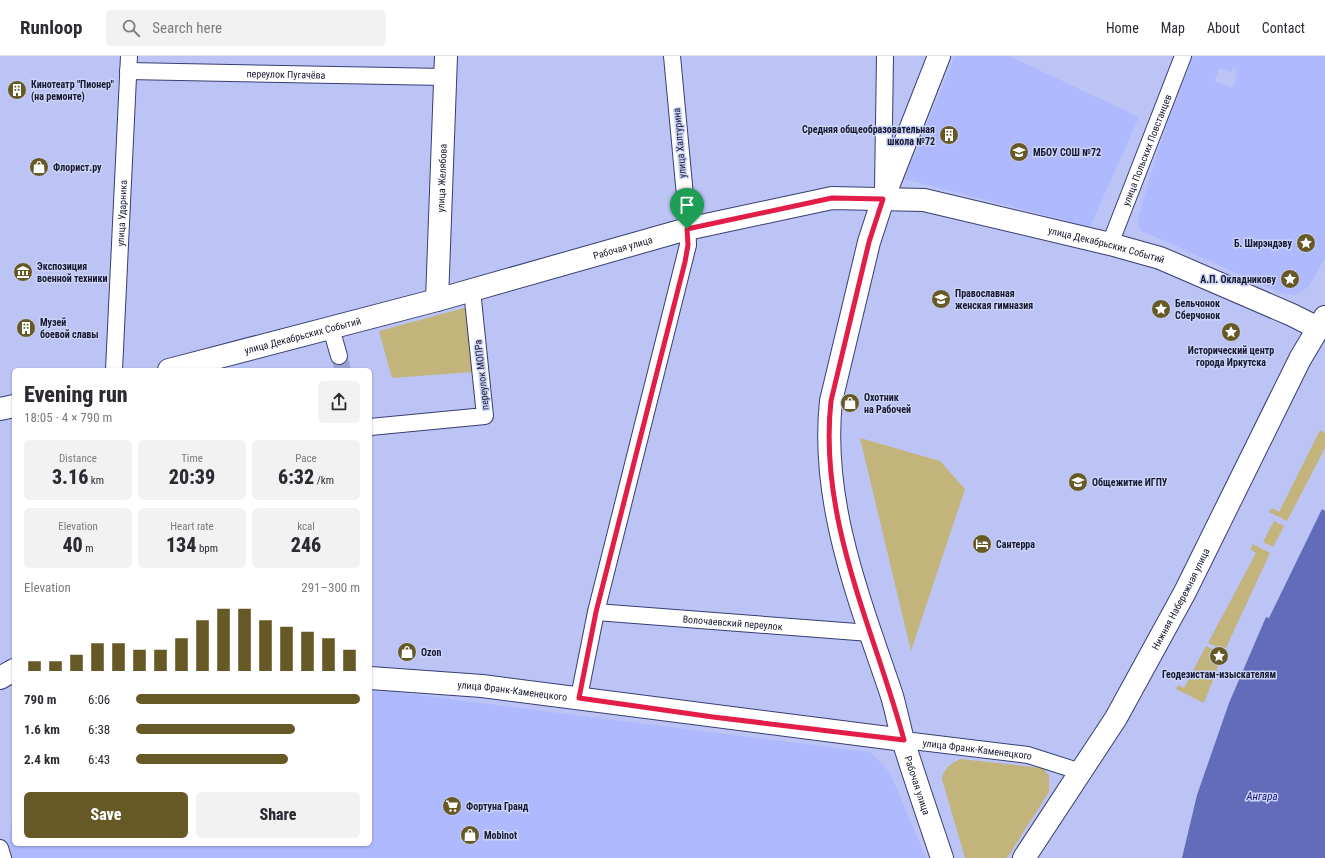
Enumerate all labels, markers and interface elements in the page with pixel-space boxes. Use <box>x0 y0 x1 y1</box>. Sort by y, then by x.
search box <box>106 10 386 46</box>
text: Runloop <box>20 16 82 39</box>
icon: search <box>120 17 142 39</box>
text: Search here <box>152 19 222 37</box>
text: Home <box>1106 20 1139 36</box>
text: Map <box>1161 20 1185 36</box>
text: About <box>1207 20 1240 36</box>
text: Contact <box>1262 20 1305 36</box>
street label: переулок Пугачёва <box>246 68 326 81</box>
building icon: Кинотеатр "Пионер" (на ремонте) <box>6 79 28 101</box>
place label: Кинотеатр "Пионер" (на ремонте) <box>31 79 114 103</box>
street label: улица Польских Повстанцев <box>1120 93 1174 207</box>
street label: улица Халтурина <box>671 107 688 178</box>
place label: Средняя общеобразовательная школа №72 <box>802 124 935 147</box>
building icon: Средняя общеобразовательная школа №72 <box>938 124 960 146</box>
school or university icon: МБОУ СОШ №72 <box>1008 141 1030 163</box>
street label: улица Желябова <box>435 143 449 213</box>
place label: МБОУ СОШ №72 <box>1033 147 1101 158</box>
shop icon: Флорист.ру <box>28 156 50 178</box>
place label: Флорист.ру <box>53 162 102 173</box>
street label: улица Ударника <box>115 180 129 247</box>
pin <box>670 188 704 229</box>
icon: arrive <box>676 194 698 216</box>
street label: улица Декабрьских Событий <box>1047 225 1166 265</box>
place icon: Б. Ширэндэву <box>1295 232 1317 254</box>
street label: Рабочая улица <box>592 234 654 261</box>
place label: Б. Ширэндэву <box>1234 238 1293 249</box>
museum icon: Экспозиция военной техники <box>12 261 34 283</box>
place label: Экспозиция военной техники <box>37 261 108 284</box>
place icon: А.П. Окладникову <box>1279 268 1301 290</box>
place label: А.П. Окладникову <box>1200 274 1277 285</box>
school or university icon: Православная женская гимназия <box>930 288 952 310</box>
place label: Православная женская гимназия <box>955 288 1033 311</box>
place icon: Бельчонок Сберчонок <box>1150 298 1172 320</box>
place label: Бельчонок Сберчонок <box>1175 298 1220 321</box>
street label: улица Декабрьских Событий <box>243 315 362 356</box>
building icon: Музей боевой славы <box>15 317 37 339</box>
place label: Музей боевой славы <box>40 317 99 340</box>
place icon: Исторический центр города Иркутска <box>1220 321 1242 343</box>
street label: переулок МОПРа <box>472 339 491 411</box>
place label: Исторический центр города Иркутска <box>1188 345 1274 368</box>
button: share <box>318 381 360 423</box>
text: Evening run <box>24 382 128 407</box>
shop icon: Охотник на Рабочей <box>839 392 861 414</box>
place label: Охотник на Рабочей <box>864 392 911 415</box>
text: 18:05 · 4 × 790 m <box>24 410 112 425</box>
text: Distance <box>59 452 97 465</box>
text: Time <box>181 452 203 465</box>
text: Pace <box>295 452 317 465</box>
text: 3.16 <box>52 465 88 489</box>
text: 20:39 <box>169 465 215 489</box>
text: 6:32 <box>278 465 314 489</box>
school or university icon: Общежитие ИГПУ <box>1067 471 1089 493</box>
text: km <box>88 474 104 487</box>
text: /km <box>314 474 334 487</box>
place label: Общежитие ИГПУ <box>1092 477 1168 488</box>
text: Elevation <box>58 520 98 533</box>
text: Heart rate <box>170 520 214 533</box>
text: kcal <box>297 520 315 533</box>
text: 40 <box>62 533 83 557</box>
text: 134 <box>166 533 196 557</box>
text: 246 <box>291 533 321 557</box>
hotel icon: Сантерра <box>971 533 993 555</box>
place label: Сантерра <box>996 539 1035 550</box>
text: m <box>83 542 94 555</box>
text: bpm <box>196 542 218 555</box>
street label: Нижняя Набережная улица <box>1150 546 1212 652</box>
text: Elevation <box>24 580 71 595</box>
text: 291–300 m <box>301 580 360 595</box>
street label: Волочаевский переулок <box>682 614 783 632</box>
shop icon: Ozon <box>396 641 418 663</box>
place icon: Геодезистам-изыскателям <box>1208 645 1230 667</box>
place label: Ozon <box>421 647 441 658</box>
place label: Геодезистам-изыскателям <box>1162 669 1276 680</box>
street label: улица Франк-Каменецкого <box>457 679 568 703</box>
text: 790 m <box>24 692 56 707</box>
text: 6:06 <box>88 692 110 707</box>
text: 1.6 km <box>24 722 60 737</box>
text: 6:38 <box>88 722 110 737</box>
street label: улица Франк-Каменецкого <box>922 737 1034 762</box>
text: 2.4 km <box>24 752 60 767</box>
text: 6:43 <box>88 752 110 767</box>
street label: Рабочая улица <box>902 755 932 816</box>
water label: Ангара <box>1245 790 1278 803</box>
button: Save <box>24 792 188 838</box>
button: Share <box>196 792 360 838</box>
supermarket icon: Фортуна Гранд <box>441 795 463 817</box>
place label: Фортуна Гранд <box>466 801 529 812</box>
shop icon: Mobinot <box>459 824 481 846</box>
place label: Mobinot <box>484 830 517 841</box>

